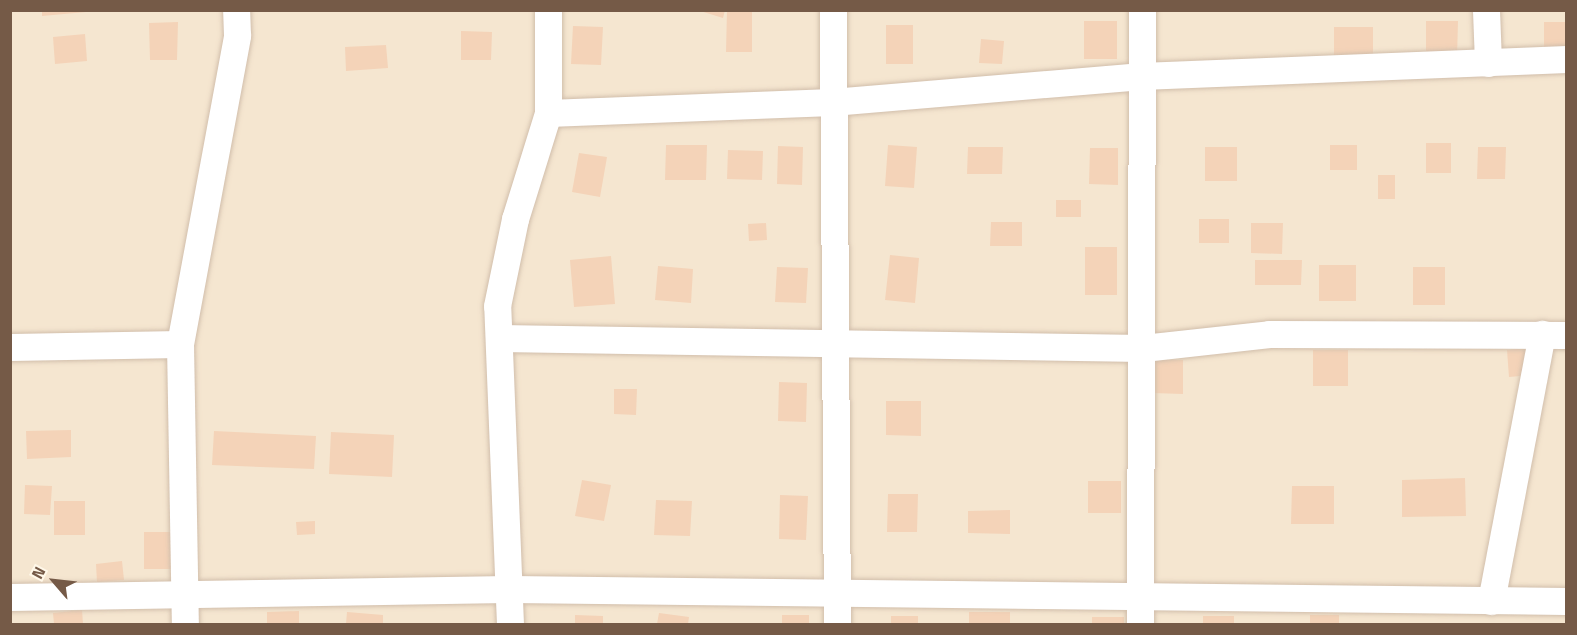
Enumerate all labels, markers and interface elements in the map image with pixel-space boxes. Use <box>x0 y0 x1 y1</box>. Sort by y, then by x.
north arrow <box>24 551 84 611</box>
text: N <box>25 562 51 583</box>

